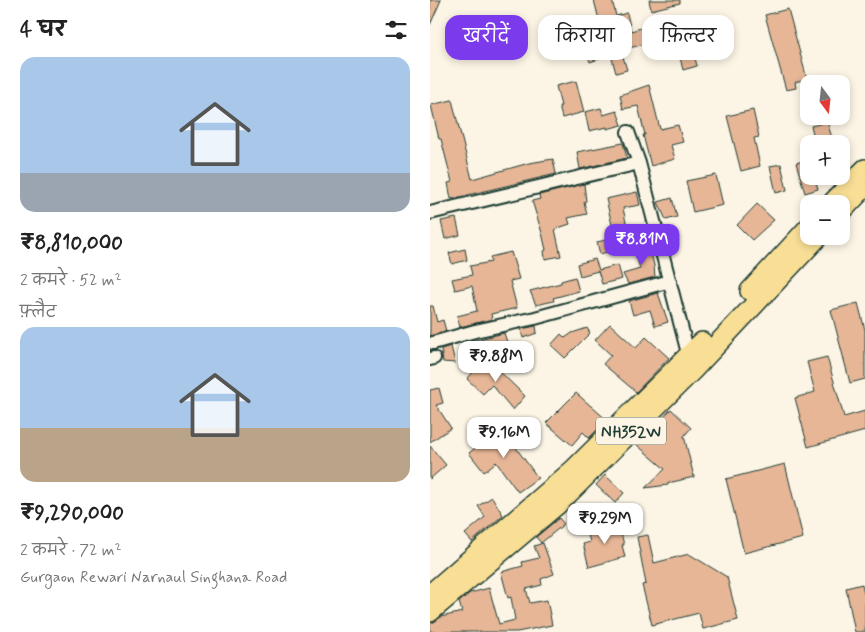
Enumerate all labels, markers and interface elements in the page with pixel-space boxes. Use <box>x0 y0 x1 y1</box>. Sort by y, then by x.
chip: खरीदें <box>445 15 528 60</box>
chip: किराया <box>538 15 632 60</box>
chip: फ़िल्टर <box>642 15 734 60</box>
text: 4 घर <box>20 16 66 44</box>
icon: filters <box>382 16 410 44</box>
north arrow <box>800 75 850 125</box>
map controls <box>800 75 850 245</box>
icon: home <box>170 89 260 179</box>
button: + <box>800 135 850 185</box>
button: − <box>800 195 850 245</box>
pin: ₹8.81M <box>601 224 683 266</box>
text: ₹8,810,000 <box>20 229 123 257</box>
text: ₹8.81M <box>615 229 669 250</box>
text: 2 कमरे · 52 m² <box>20 270 122 291</box>
text: फ़्लैट <box>20 302 56 323</box>
pin: ₹9.88M <box>455 340 537 383</box>
text: ₹9.88M <box>469 346 523 367</box>
icon: home <box>170 360 260 450</box>
pin: ₹9.16M <box>463 416 545 459</box>
road number: NH352W <box>596 418 666 444</box>
text: ₹9.16M <box>478 422 530 443</box>
text: ₹9,290,000 <box>20 499 124 527</box>
pin: ₹9.29M <box>564 502 646 545</box>
text: ₹9.29M <box>578 508 632 529</box>
text: 2 कमरे · 72 m² <box>20 540 122 561</box>
text: Gurgaon Rewari Narnaul Singhana Road <box>20 567 287 588</box>

